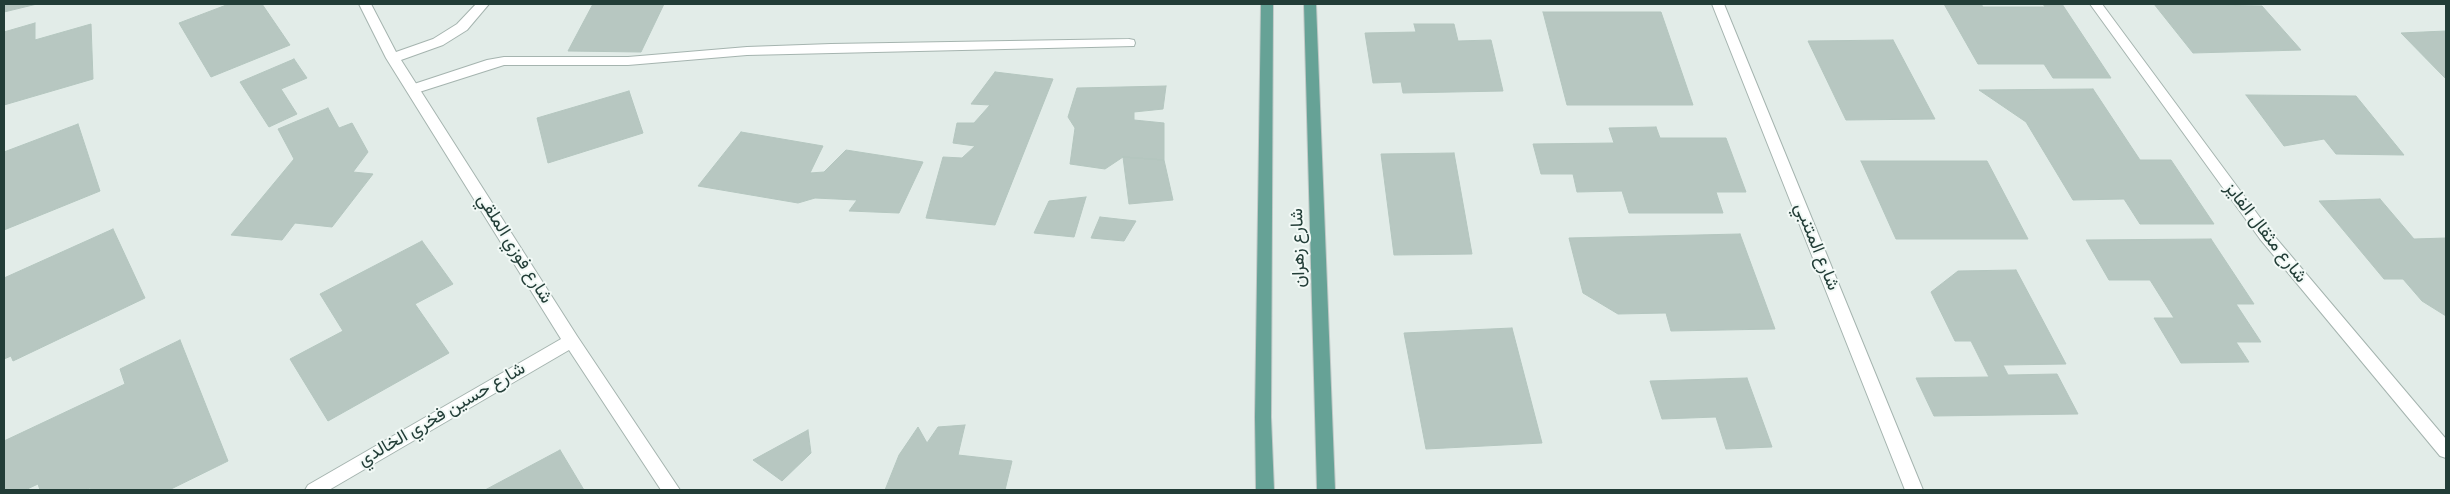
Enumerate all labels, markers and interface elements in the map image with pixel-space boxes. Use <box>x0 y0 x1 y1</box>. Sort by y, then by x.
street label: شارع مثقال الفايز <box>2219 178 2311 288</box>
street label: شارع فوزي الملقي <box>472 190 556 308</box>
street label: شارع المتنبي <box>1789 200 1843 294</box>
street label: شارع زهران <box>1287 208 1311 288</box>
street label: شارع حسين فخري الخالدي <box>355 358 529 472</box>

